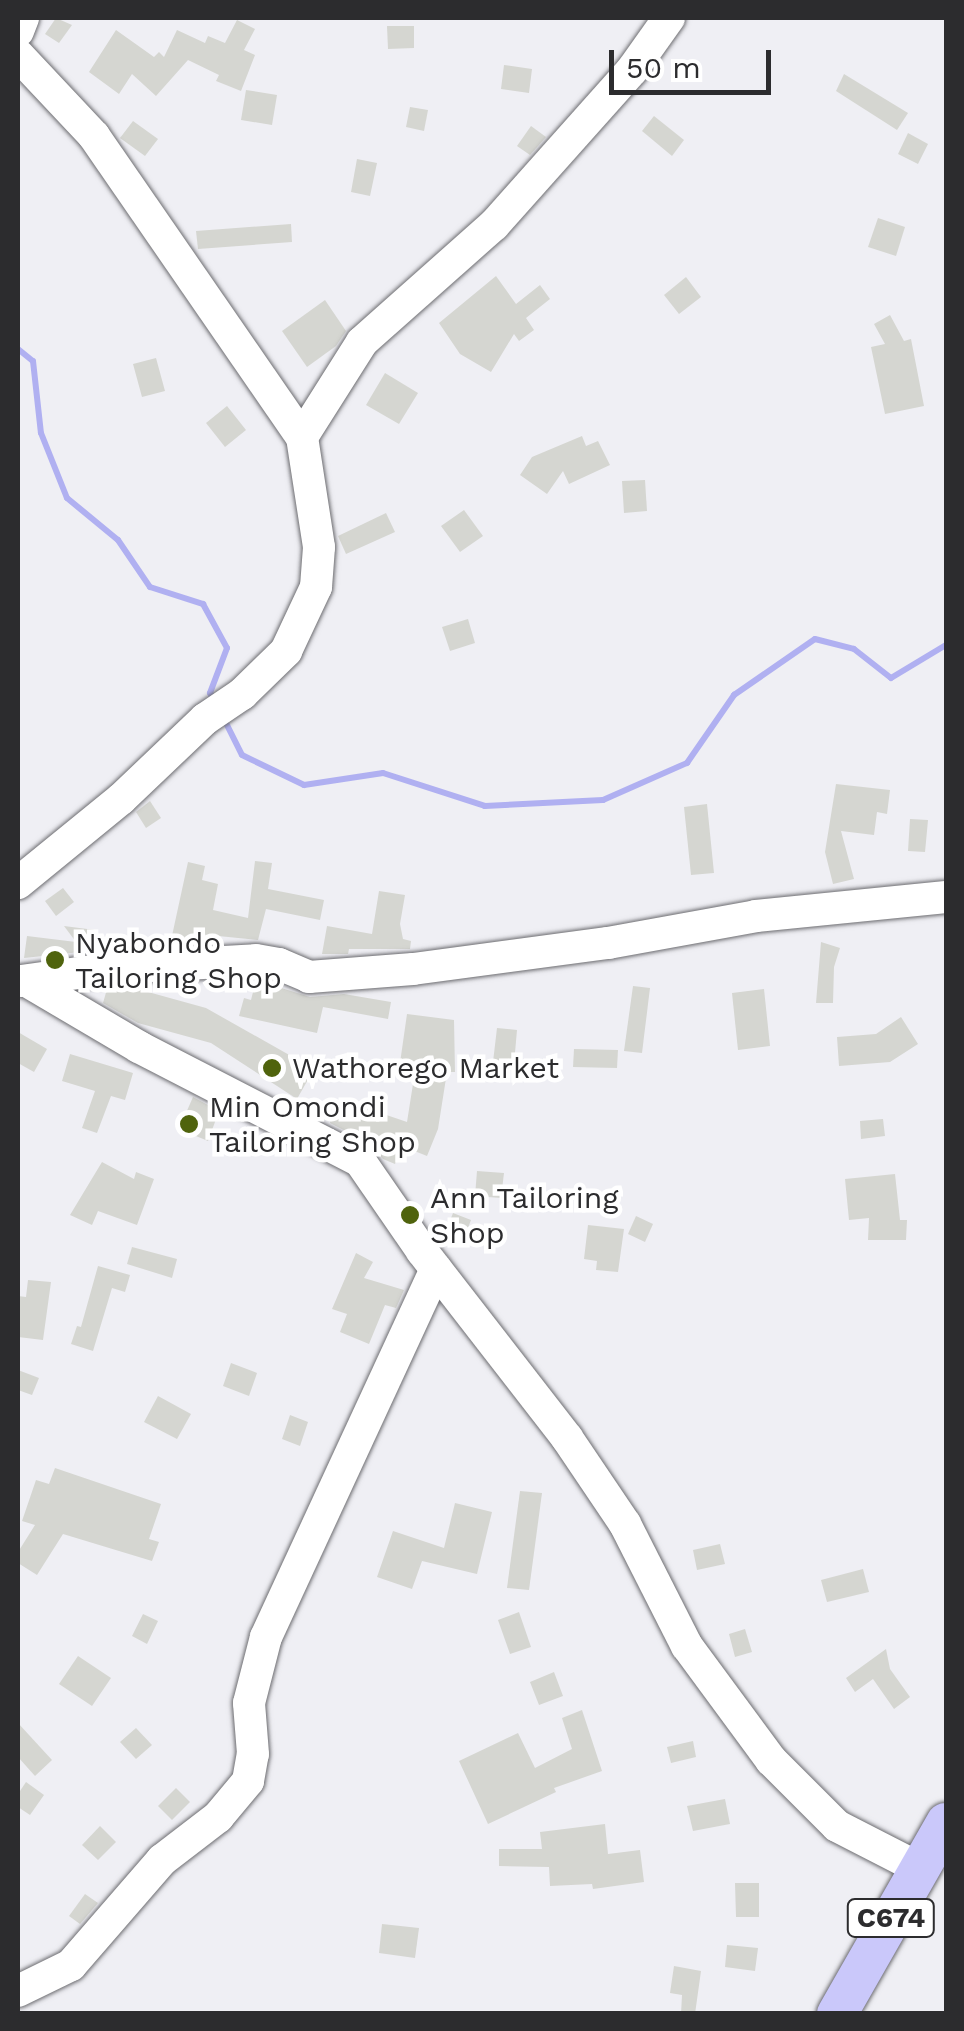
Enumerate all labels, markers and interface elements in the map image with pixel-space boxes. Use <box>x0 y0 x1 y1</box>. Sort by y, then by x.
scale bar <box>614 30 776 92</box>
text: 50 m <box>626 50 701 85</box>
place label: Nyabondo Tailoring Shop <box>75 925 282 996</box>
marker: Nyabondo Tailoring Shop <box>44 949 66 971</box>
place label: Wathorego Market <box>292 1050 559 1086</box>
marker: Wathorego Market <box>261 1057 283 1079</box>
place label: Min Omondi Tailoring Shop <box>209 1089 416 1160</box>
marker: Min Omondi Tailoring Shop <box>178 1113 200 1135</box>
place label: Ann Tailoring Shop <box>430 1180 619 1250</box>
marker: Ann Tailoring Shop <box>399 1204 421 1226</box>
road number: C674 <box>846 1895 936 1941</box>

